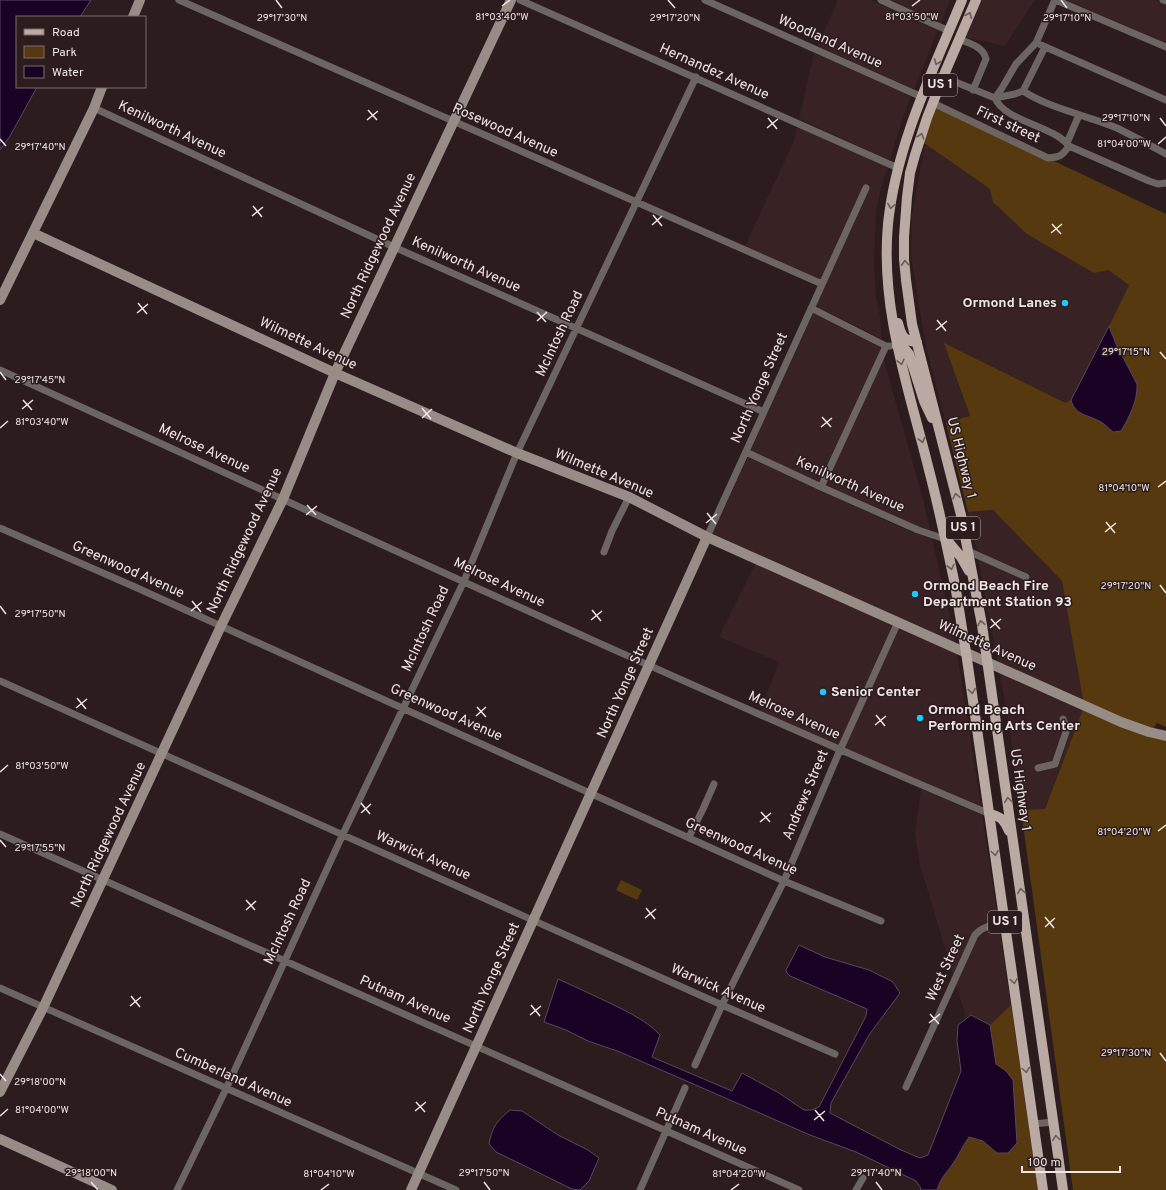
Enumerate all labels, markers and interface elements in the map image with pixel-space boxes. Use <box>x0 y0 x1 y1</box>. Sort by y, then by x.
text: 81°03'40"W <box>475 11 529 24</box>
street label: Woodland Avenue <box>775 11 885 73</box>
text: 81°03'50"W <box>885 11 939 24</box>
one-way arrow <box>964 11 972 19</box>
text: 29°17'30"N <box>257 12 307 25</box>
text: 29°17'20"N <box>650 12 700 25</box>
text: 29°17'10"N <box>1043 12 1091 25</box>
legend <box>16 16 146 88</box>
text: Road <box>52 25 80 41</box>
street label: Hernandez Avenue <box>656 40 772 104</box>
text: Park <box>52 45 77 61</box>
one-way arrow <box>933 58 941 65</box>
text: Water <box>52 65 84 81</box>
road number: US 1 <box>923 74 957 96</box>
street label: Kenilworth Avenue <box>115 97 229 163</box>
street label: Rosewood Avenue <box>450 100 560 162</box>
street label: First street <box>973 103 1043 147</box>
text: 29°17'10"N <box>1102 112 1150 125</box>
one-way arrow <box>916 132 925 139</box>
text: 81°04'00"W <box>1097 138 1151 151</box>
text: 29°17'40"N <box>15 141 65 154</box>
street label: North Ridgewood Avenue <box>338 170 420 322</box>
one-way arrow <box>887 203 896 209</box>
street label: Kenilworth Avenue <box>409 233 523 297</box>
one-way arrow <box>900 260 909 266</box>
street label: McIntosh Road <box>533 288 587 380</box>
place label: Ormond Lanes <box>962 295 1057 312</box>
marker: Ormond Lanes <box>1060 298 1070 308</box>
street label: Wilmette Avenue <box>256 314 360 374</box>
street label: North Yonge Street <box>728 330 792 446</box>
text: 29°17'15"N <box>1102 346 1150 359</box>
one-way arrow <box>897 359 905 366</box>
text: 29°17'45"N <box>15 374 65 387</box>
street label: US Highway 1 <box>943 415 979 501</box>
text: 81°03'40"W <box>15 416 69 429</box>
street label: Melrose Avenue <box>156 420 252 478</box>
one-way arrow <box>917 437 926 444</box>
street label: Wilmette Avenue <box>552 446 656 502</box>
street label: Kenilworth Avenue <box>793 453 907 517</box>
street label: North Ridgewood Avenue <box>204 465 286 617</box>
text: 81°04'10"W <box>1098 482 1150 495</box>
one-way arrow <box>952 492 961 499</box>
road number: US 1 <box>946 517 980 539</box>
street label: Greenwood Avenue <box>69 538 187 602</box>
street label: Melrose Avenue <box>451 554 547 612</box>
one-way arrow <box>947 564 955 570</box>
place label: Ormond Beach Fire Department Station 93 <box>923 578 1072 611</box>
text: 29°17'20"N <box>1101 580 1151 593</box>
street label: McIntosh Road <box>399 583 453 675</box>
marker: Ormond Beach Fire Department Station 93 <box>910 589 920 599</box>
text: 29°17'50"N <box>15 608 65 621</box>
street label: Wilmette Avenue <box>935 617 1039 675</box>
one-way arrow <box>978 620 986 626</box>
street label: North Yonge Street <box>594 625 658 741</box>
street label: Greenwood Avenue <box>387 681 505 745</box>
place label: Senior Center <box>831 684 921 701</box>
marker: Senior Center <box>818 687 828 697</box>
one-way arrow <box>967 687 976 694</box>
street label: Melrose Avenue <box>745 688 843 744</box>
place label: Ormond Beach Performing Arts Center <box>928 702 1080 735</box>
marker: Ormond Beach Performing Arts Center <box>915 713 925 723</box>
street label: Andrews Street <box>779 747 833 843</box>
street label: US Highway 1 <box>1006 748 1034 832</box>
street label: North Ridgewood Avenue <box>68 759 150 911</box>
text: 81°03'50"W <box>15 760 69 773</box>
one-way arrow <box>1004 796 1013 803</box>
street label: Greenwood Avenue <box>682 815 800 879</box>
text: 81°04'20"W <box>1097 826 1151 839</box>
street label: Warwick Avenue <box>373 827 473 885</box>
text: 29°17'55"N <box>15 842 65 855</box>
one-way arrow <box>990 850 999 856</box>
street label: McIntosh Road <box>261 876 315 968</box>
one-way arrow <box>1017 888 1026 894</box>
road number: US 1 <box>988 911 1022 933</box>
street label: North Yonge Street <box>460 920 524 1036</box>
street label: West Street <box>923 932 969 1004</box>
street label: Warwick Avenue <box>668 960 768 1018</box>
street label: Putnam Avenue <box>357 972 453 1028</box>
one-way arrow <box>1009 978 1018 984</box>
street label: Cumberland Avenue <box>172 1044 294 1112</box>
text: 29°17'30"N <box>1101 1047 1151 1060</box>
one-way arrow <box>1021 1067 1030 1073</box>
text: 29°18'00"N <box>14 1076 66 1089</box>
text: 81°04'00"W <box>15 1104 69 1117</box>
street label: Putnam Avenue <box>653 1104 749 1160</box>
one-way arrow <box>1052 1134 1061 1141</box>
scale bar <box>1022 1148 1120 1174</box>
text: 100 m <box>1028 1155 1061 1171</box>
text: 29°18'00"N <box>65 1167 117 1180</box>
text: 29°17'50"N <box>459 1167 509 1180</box>
text: 29°17'40"N <box>851 1167 901 1180</box>
text: 81°04'10"W <box>303 1168 355 1181</box>
text: 81°04'20"W <box>712 1168 766 1181</box>

